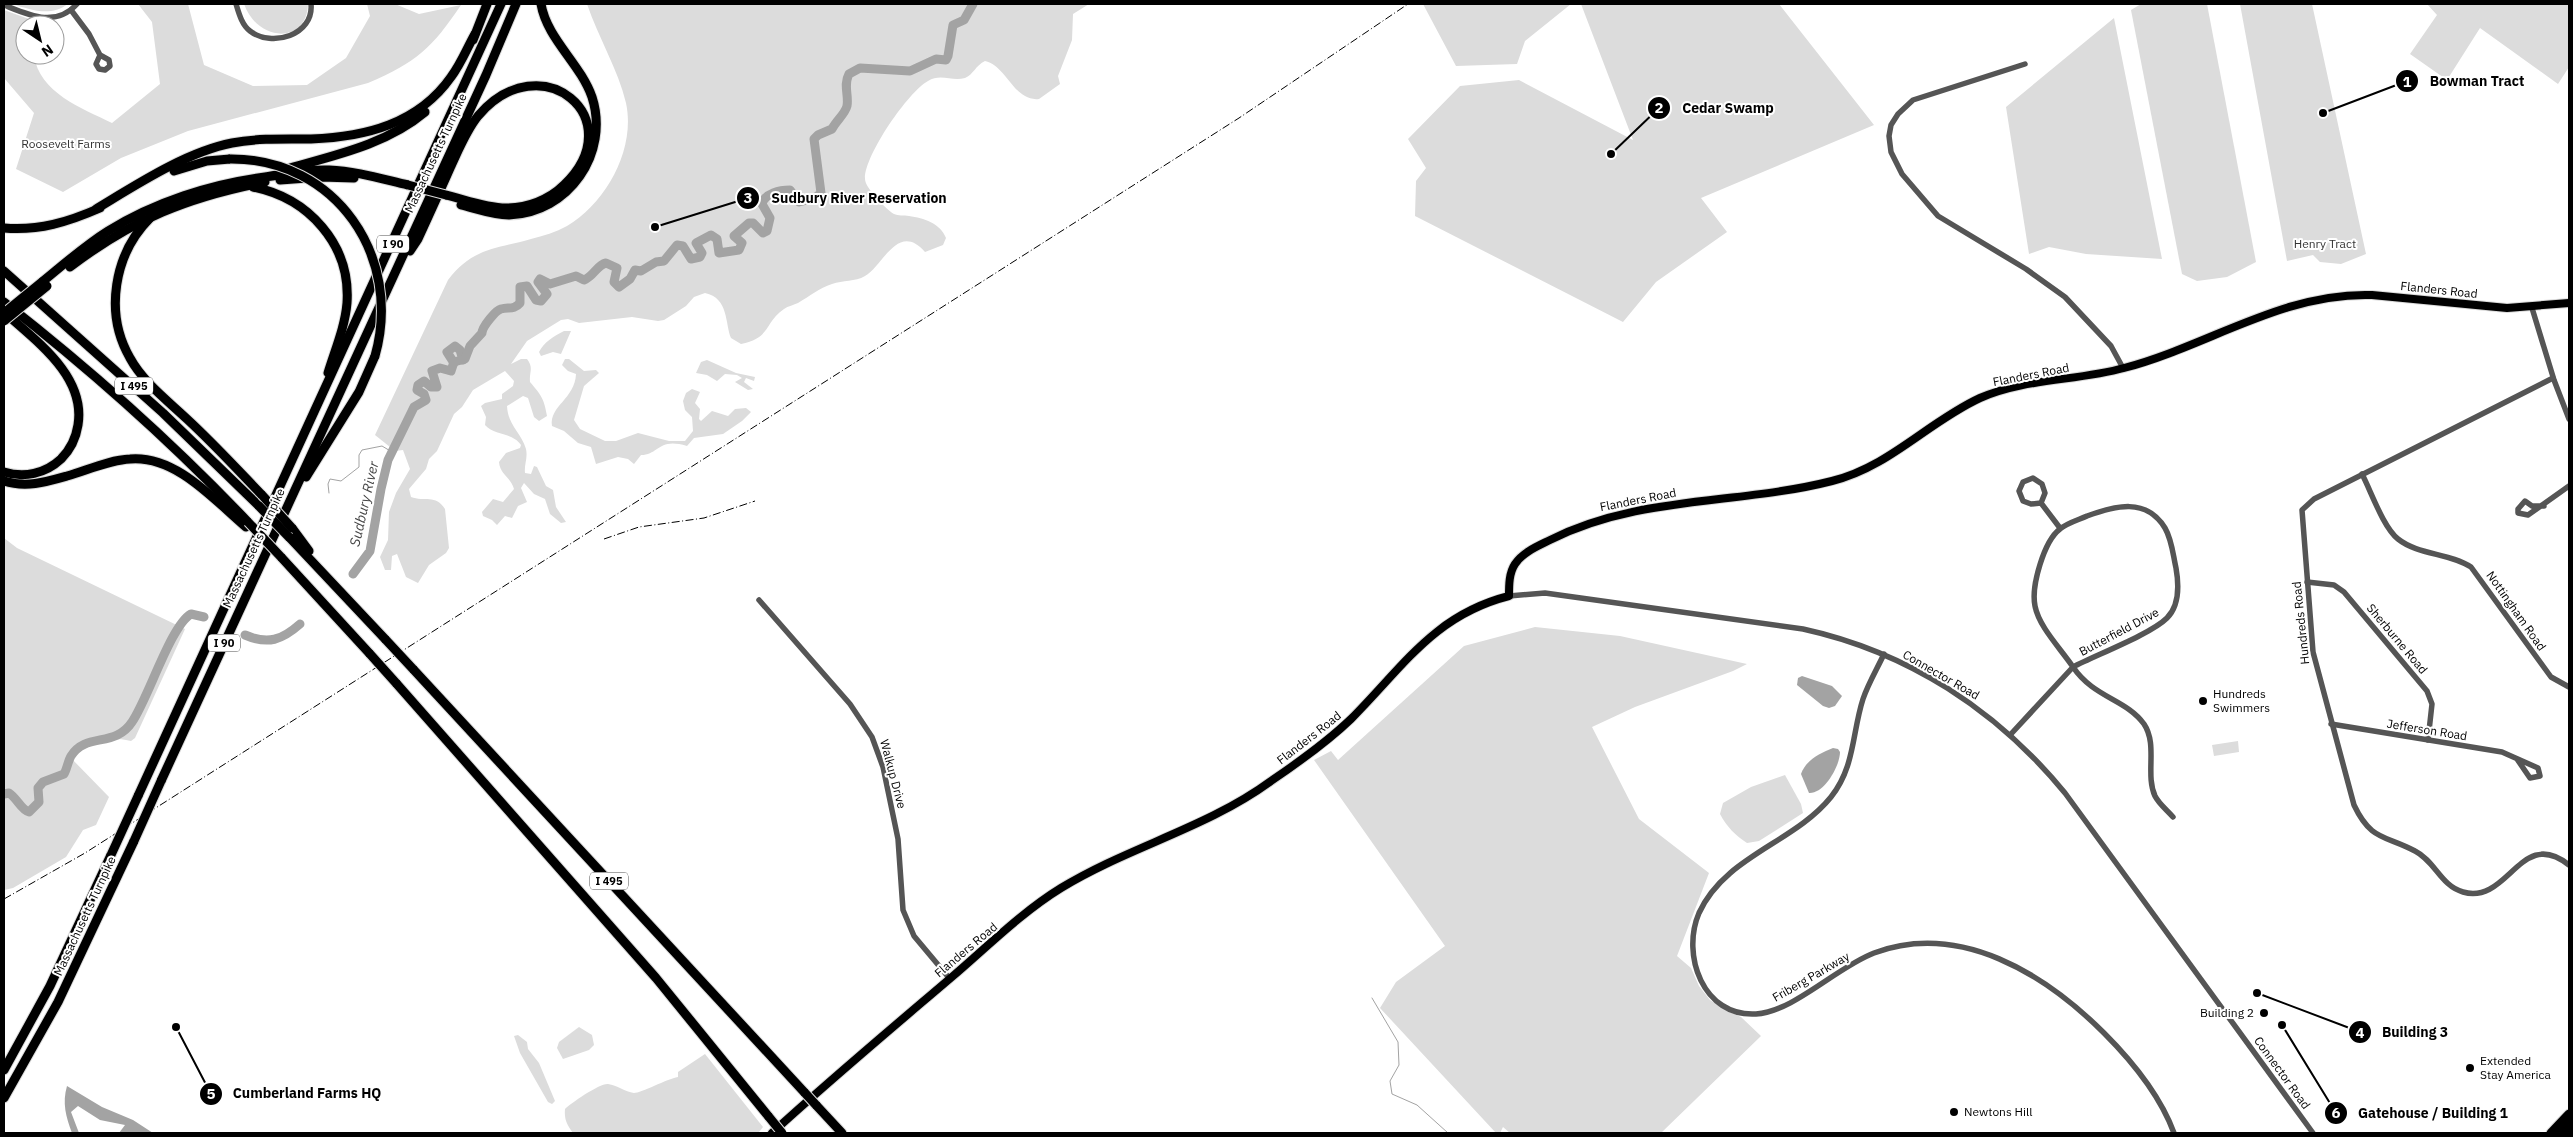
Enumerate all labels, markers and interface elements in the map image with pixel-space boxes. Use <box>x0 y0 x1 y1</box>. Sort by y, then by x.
north arrow <box>15 15 65 65</box>
text: N <box>38 40 57 61</box>
callout: Bowman Tract <box>2395 67 2534 96</box>
text: 1 <box>2402 72 2412 91</box>
text: Bowman Tract <box>2430 72 2524 90</box>
street label: Massachusetts Turnpike <box>401 90 470 215</box>
callout: Cedar Swamp <box>1647 94 1784 123</box>
text: 2 <box>1654 98 1664 117</box>
text: Cedar Swamp <box>1682 99 1774 117</box>
park label: Roosevelt Farms <box>21 136 111 151</box>
callout: Sudbury River Reservation <box>736 183 956 212</box>
text: 3 <box>743 188 753 207</box>
text: Sudbury River Reservation <box>771 189 947 207</box>
road number: I 90 <box>377 235 409 252</box>
park label: Henry Tract <box>2294 236 2356 251</box>
street label: Flanders Road <box>2400 278 2478 301</box>
street label: Flanders Road <box>1991 360 2070 389</box>
road number: I 495 <box>115 378 153 394</box>
water label: Sudbury River <box>345 459 383 548</box>
street label: Massachusetts Turnpike <box>219 485 288 610</box>
street label: Flanders Road <box>1598 485 1677 514</box>
street label: Nottingham Road <box>2483 568 2549 653</box>
street label: Hundreds Road <box>2289 581 2312 665</box>
street label: Sherburne Road <box>2364 601 2431 677</box>
street label: Butterfield Drive <box>2076 604 2162 659</box>
road number: I 90 <box>208 634 240 651</box>
street label: Connector Road <box>1900 647 1982 703</box>
place label: Hundreds Swimmers <box>2213 686 2270 715</box>
marker: Hundreds Swimmers <box>2197 695 2209 707</box>
street label: Flanders Road <box>1274 708 1344 767</box>
street label: Jefferson Road <box>2386 716 2468 743</box>
street label: Walkup Drive <box>877 738 910 810</box>
street label: Massachusetts Turnpike <box>50 853 119 978</box>
road number: I 495 <box>590 872 628 889</box>
street label: Flanders Road <box>931 919 1000 980</box>
street label: Friberg Parkway <box>1770 948 1852 1005</box>
place label: Building 2 <box>2200 1005 2254 1020</box>
marker: Building 2 <box>2258 1007 2270 1019</box>
callout: Building 3 <box>2347 1018 2458 1047</box>
text: 4 <box>2355 1023 2365 1042</box>
text: Building 3 <box>2382 1023 2448 1041</box>
street label: Connector Road <box>2251 1033 2314 1112</box>
place label: Extended Stay America <box>2480 1053 2552 1082</box>
marker: Extended Stay America <box>2464 1062 2476 1074</box>
callout: Cumberland Farms HQ <box>198 1079 392 1108</box>
text: 5 <box>206 1084 216 1103</box>
text: Cumberland Farms HQ <box>233 1084 381 1102</box>
callout: Gatehouse / Building 1 <box>2323 1098 2518 1127</box>
text: 6 <box>2331 1103 2341 1122</box>
place label: Newtons Hill <box>1964 1104 2033 1119</box>
text: Gatehouse / Building 1 <box>2358 1104 2509 1122</box>
marker: Newtons Hill <box>1948 1106 1960 1118</box>

